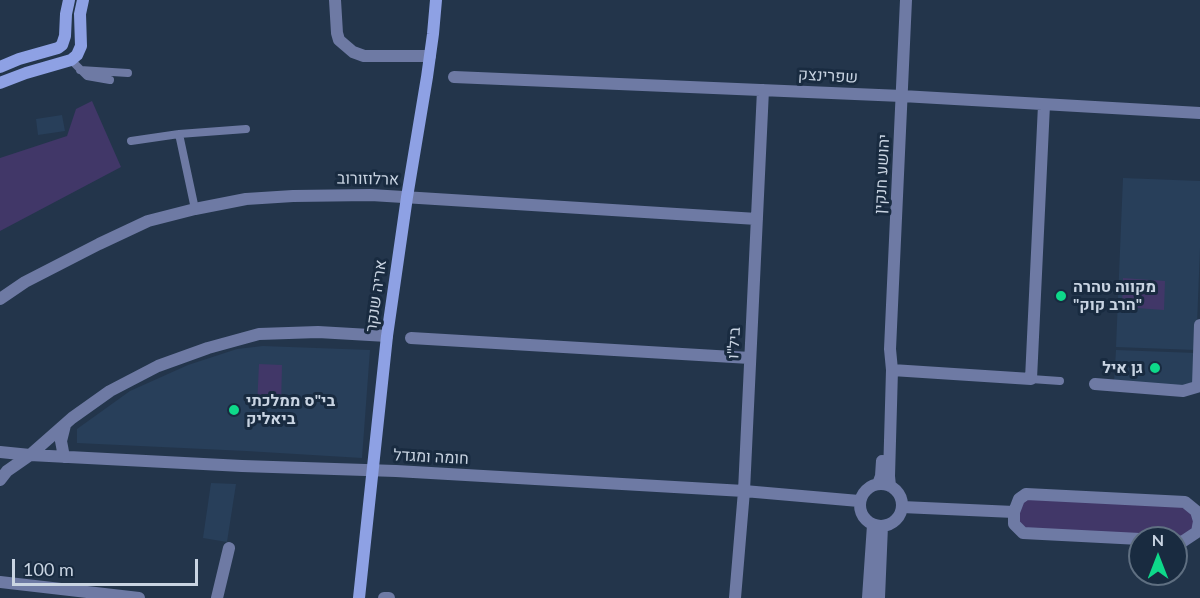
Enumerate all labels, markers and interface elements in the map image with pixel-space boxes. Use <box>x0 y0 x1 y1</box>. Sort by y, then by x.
street label: שפרינצק <box>798 65 858 87</box>
street label: יהושע חנקין <box>870 134 894 214</box>
street label: ארלוזורוב <box>337 169 399 189</box>
street label: אריה שנקר <box>361 259 391 333</box>
place label: מקווה טהרה "הרב קוק" <box>1073 277 1156 315</box>
marker: מקווה טהרה "הרב קוק" <box>1054 289 1068 303</box>
street label: ביל"ו <box>724 326 744 360</box>
place label: גן איל <box>1102 358 1143 378</box>
marker: גן איל <box>1148 361 1162 375</box>
place label: בי"ס ממלכתי ביאליק <box>246 391 335 429</box>
marker: בי"ס ממלכתי ביאליק <box>227 403 241 417</box>
street label: חומה ומגדל <box>393 445 469 469</box>
north arrow <box>1128 526 1188 586</box>
text: N <box>1152 530 1164 549</box>
scale bar <box>15 547 201 585</box>
text: 100 m <box>23 558 74 580</box>

